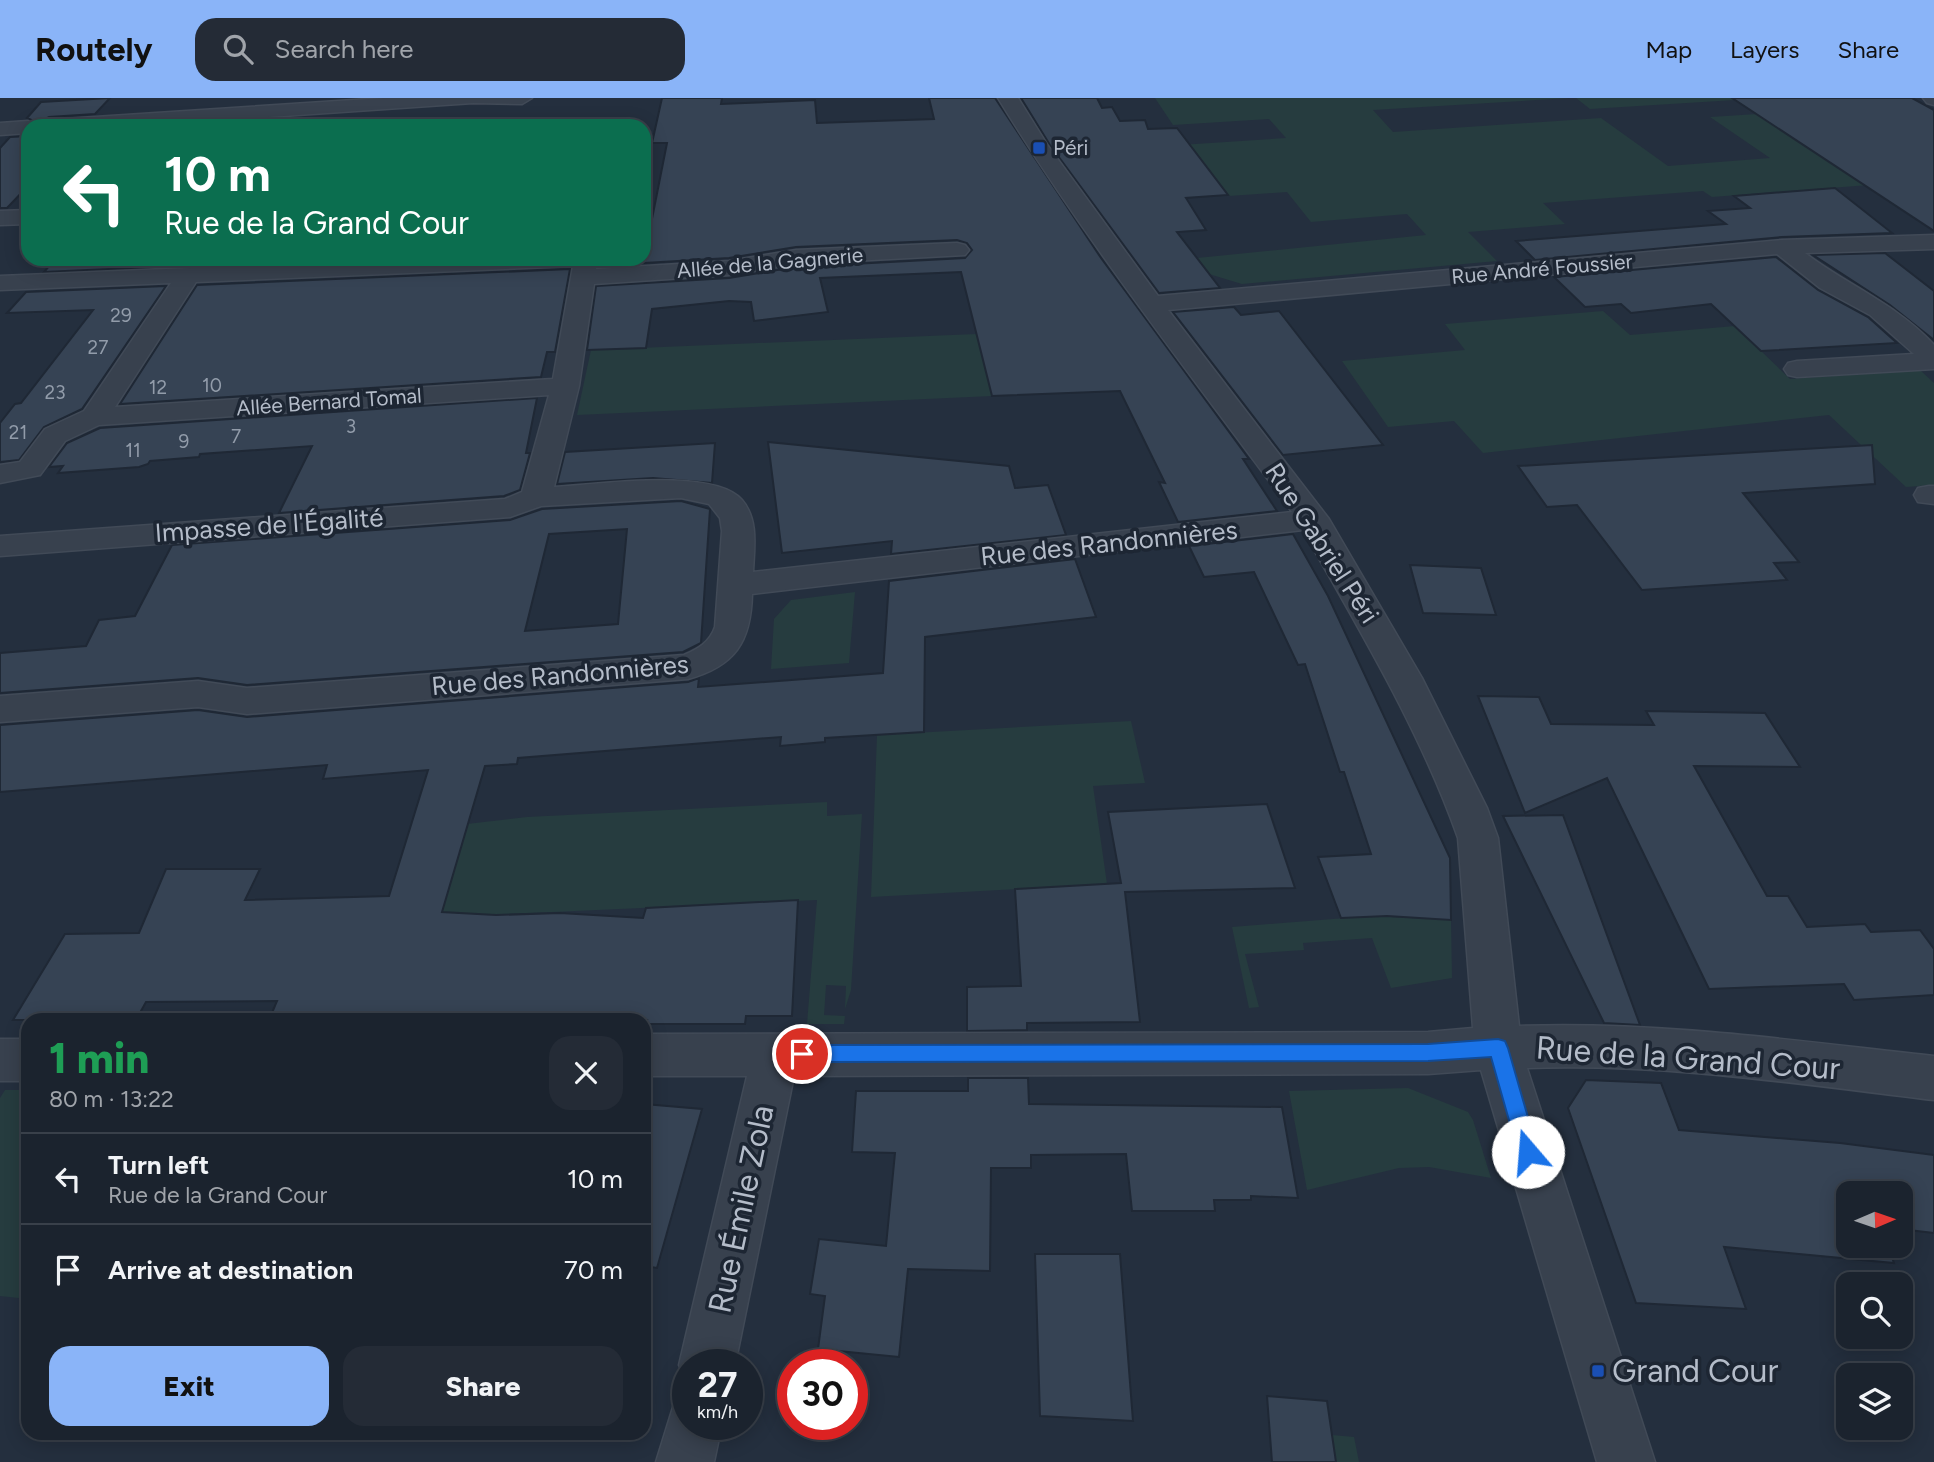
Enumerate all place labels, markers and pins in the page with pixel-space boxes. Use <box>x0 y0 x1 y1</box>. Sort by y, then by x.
place label: Péri <box>1053 135 1088 160</box>
marker: Péri <box>1031 140 1047 156</box>
pin <box>772 1024 832 1084</box>
place label: Grand Cour <box>1612 1352 1778 1390</box>
marker: Grand Cour <box>1590 1363 1606 1379</box>

